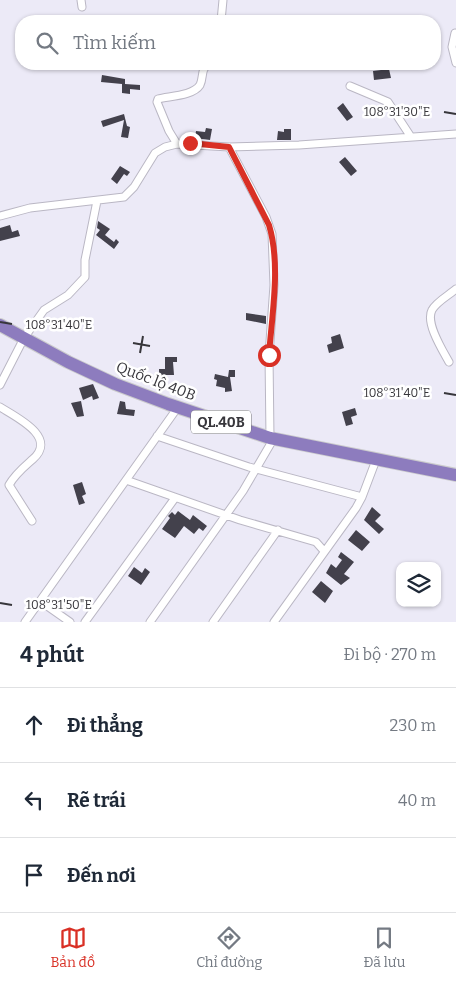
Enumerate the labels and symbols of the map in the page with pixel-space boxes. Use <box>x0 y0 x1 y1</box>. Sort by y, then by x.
text: 108°31'30"E <box>364 105 430 119</box>
route end <box>179 132 202 155</box>
text: 108°31'40"E <box>26 318 92 332</box>
route start <box>258 344 281 367</box>
street label: Quốc lộ 40B <box>114 358 198 404</box>
text: 108°31'40"E <box>364 386 430 400</box>
road number: QL.40B <box>191 411 251 434</box>
text: 108°31'50"E <box>26 598 92 612</box>

